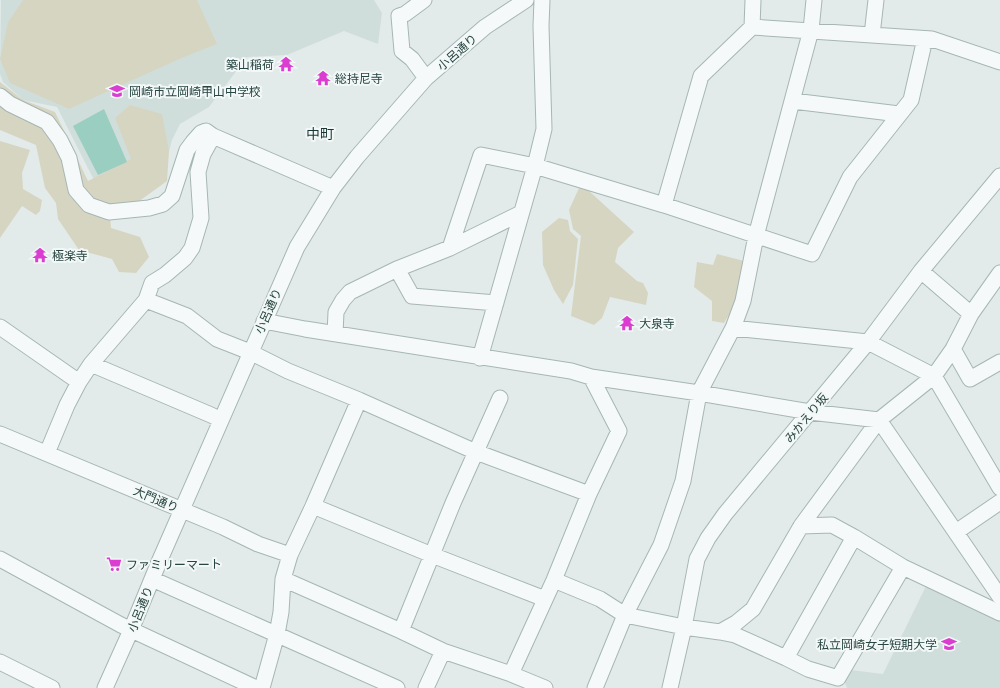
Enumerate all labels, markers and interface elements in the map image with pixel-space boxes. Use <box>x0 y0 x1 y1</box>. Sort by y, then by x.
street label: 小呂通り <box>434 31 480 73</box>
temple icon: 築山稲荷 <box>277 55 295 73</box>
place label: 築山稲荷 <box>226 57 274 72</box>
temple icon: 総持尼寺 <box>314 69 332 87</box>
place label: 総持尼寺 <box>335 71 383 86</box>
school or university icon: 岡崎市立岡崎甲山中学校 <box>108 82 126 100</box>
place label: 岡崎市立岡崎甲山中学校 <box>129 84 261 99</box>
district label: 中町 <box>306 125 334 143</box>
temple icon: 極楽寺 <box>31 246 49 264</box>
place label: 極楽寺 <box>52 248 88 263</box>
street label: 小呂通り <box>251 286 285 336</box>
temple icon: 大泉寺 <box>618 314 636 332</box>
place label: 大泉寺 <box>639 316 675 331</box>
street label: みかえり坂 <box>781 390 831 446</box>
street label: 大門通り <box>131 483 181 515</box>
supermarket icon: ファミリーマート <box>105 555 123 573</box>
place label: ファミリーマート <box>126 557 222 572</box>
street label: 小呂通り <box>124 584 156 634</box>
school or university icon: 私立岡崎女子短期大学 <box>940 635 958 653</box>
place label: 私立岡崎女子短期大学 <box>817 637 937 652</box>

